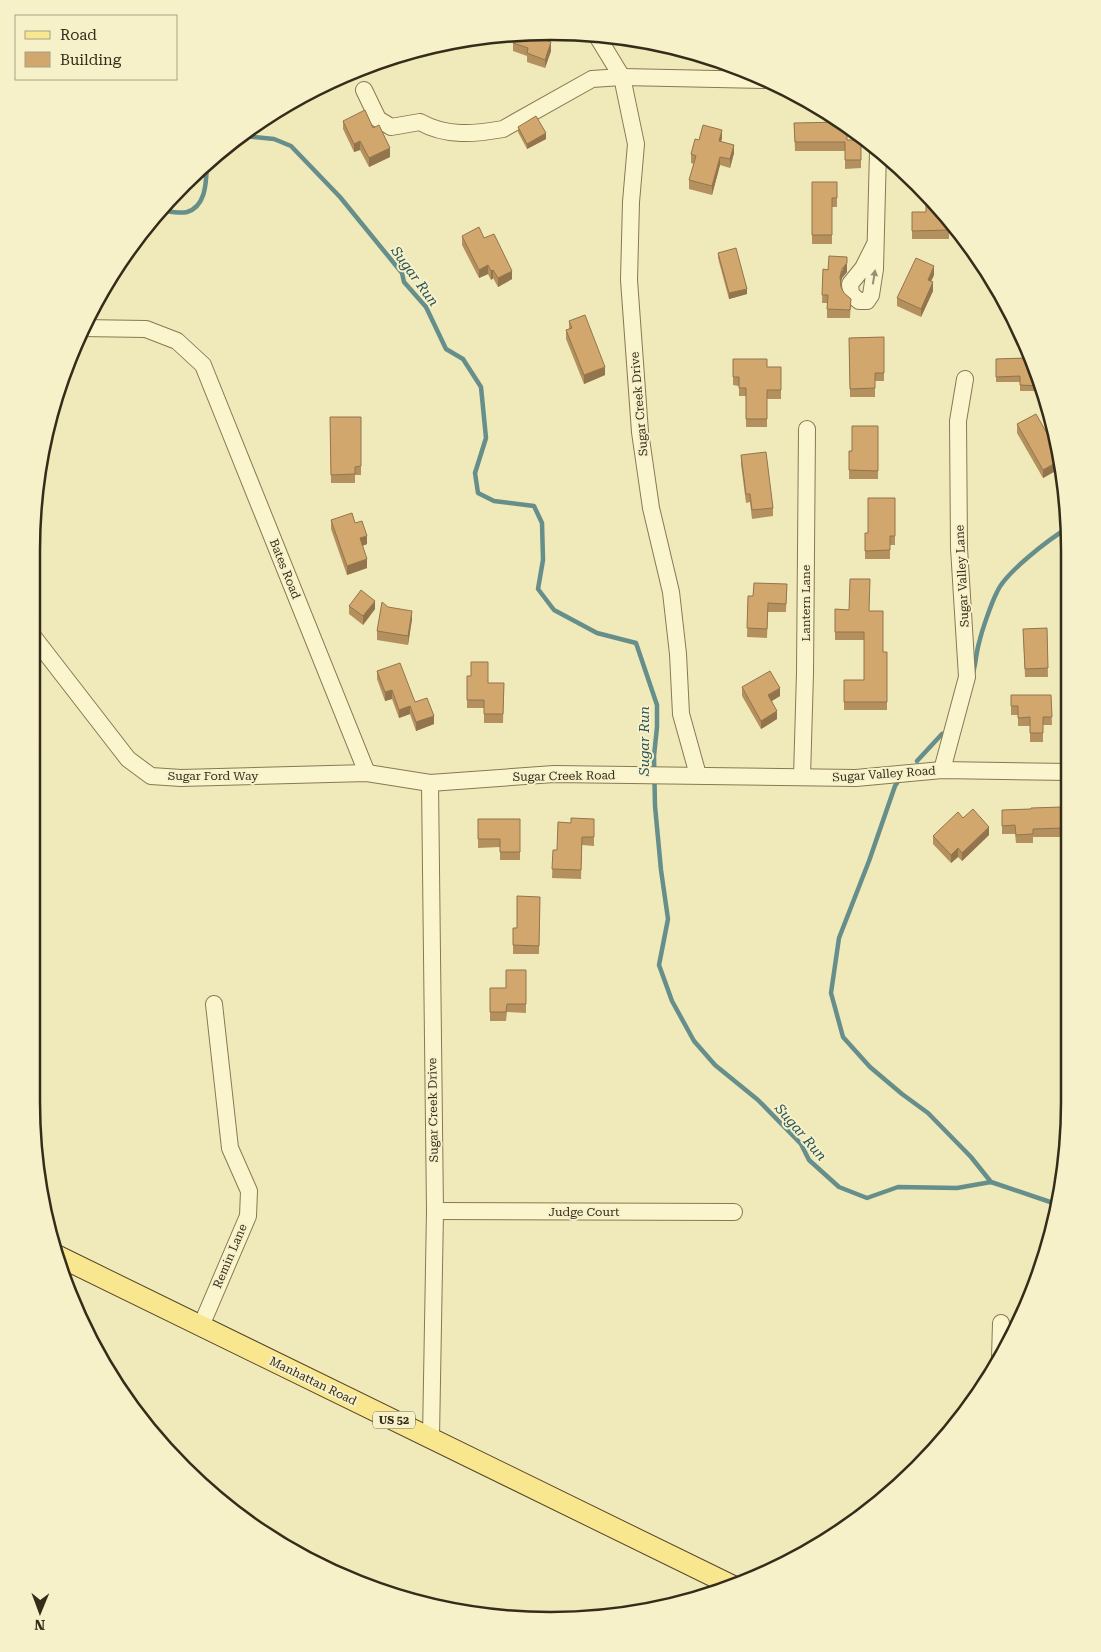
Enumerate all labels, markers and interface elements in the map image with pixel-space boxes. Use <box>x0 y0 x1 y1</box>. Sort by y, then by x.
legend <box>15 15 178 80</box>
text: Road <box>60 26 97 44</box>
text: Building <box>60 51 122 69</box>
water label: Sugar Run <box>387 242 442 309</box>
one-way arrow <box>870 268 878 284</box>
street label: Sugar Creek Drive <box>627 351 651 457</box>
street label: Sugar Valley Lane <box>952 524 972 628</box>
street label: Bates Road <box>267 537 303 601</box>
street label: Lantern Lane <box>799 564 813 641</box>
water label: Sugar Run <box>636 706 652 777</box>
street label: Sugar Valley Road <box>832 763 937 785</box>
street label: Sugar Creek Road <box>512 768 616 784</box>
street label: Sugar Ford Way <box>168 769 259 783</box>
street label: Sugar Creek Drive <box>425 1057 441 1162</box>
water label: Sugar Run <box>771 1100 830 1164</box>
street label: Judge Court <box>548 1205 620 1219</box>
street label: Remin Lane <box>210 1221 250 1290</box>
street label: Manhattan Road <box>267 1354 359 1408</box>
road number: US 52 <box>373 1412 415 1428</box>
north arrow <box>15 1587 65 1637</box>
text: N <box>34 1617 45 1633</box>

